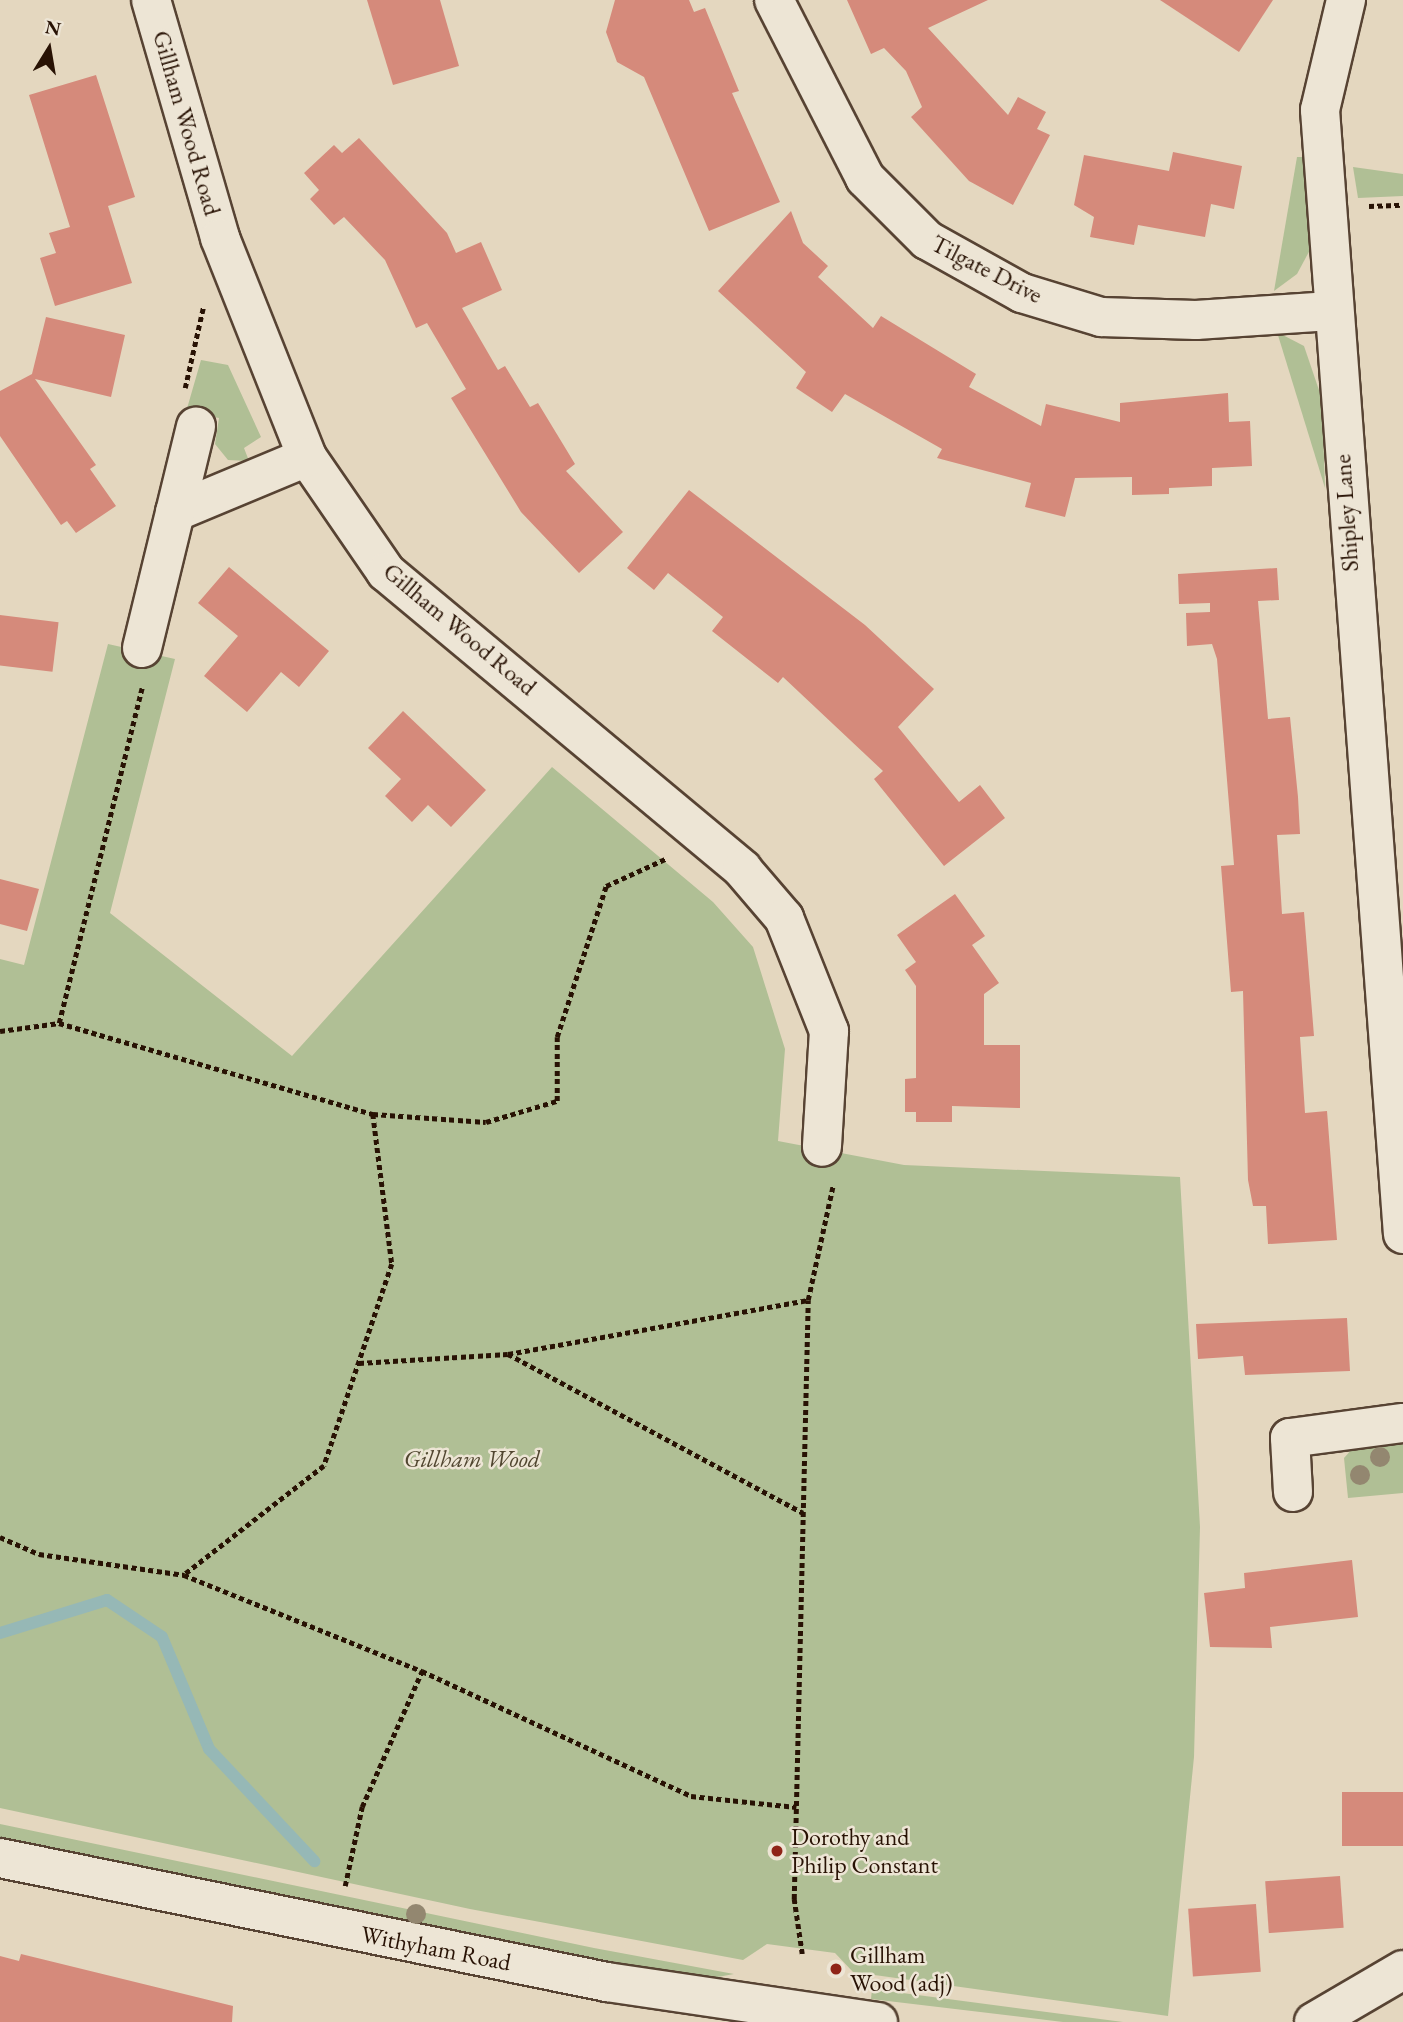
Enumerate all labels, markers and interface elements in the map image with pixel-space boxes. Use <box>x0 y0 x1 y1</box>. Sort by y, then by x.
north arrow <box>14 14 84 84</box>
text: N <box>43 14 63 42</box>
street label: Gillham Wood Road <box>147 27 227 219</box>
street label: Tilgate Drive <box>927 229 1047 309</box>
street label: Shipley Lane <box>1328 453 1364 573</box>
street label: Gillham Wood Road <box>378 557 542 701</box>
park label: Gillham Wood <box>404 1445 540 1473</box>
place label: Dorothy and Philip Constant <box>791 1823 938 1879</box>
marker: Dorothy and Philip Constant <box>769 1843 785 1859</box>
street label: Withyham Road <box>358 1919 514 1977</box>
place label: Gillham Wood (adj) <box>850 1941 953 1997</box>
marker: Gillham Wood (adj) <box>828 1961 844 1977</box>

